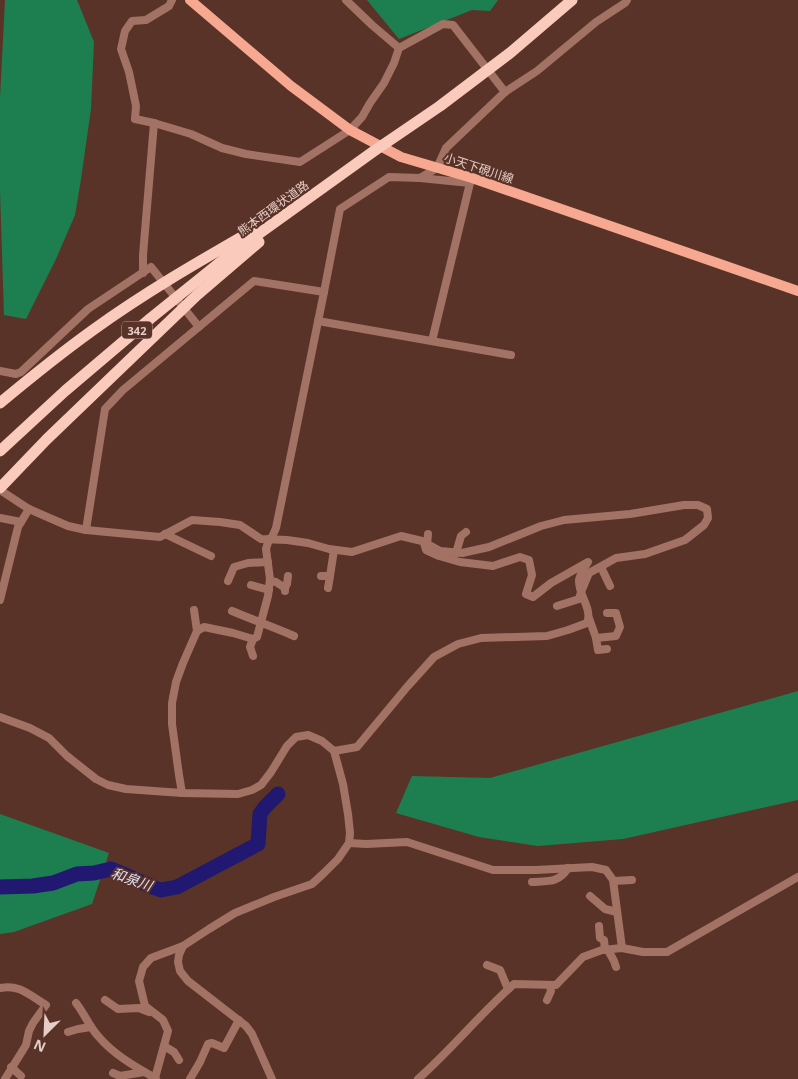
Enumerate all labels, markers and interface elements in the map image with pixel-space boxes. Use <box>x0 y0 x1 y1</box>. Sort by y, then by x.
street label: 小天下硯川線 <box>442 149 516 187</box>
street label: 熊本西環状道路 <box>234 176 312 240</box>
road number: 342 <box>122 322 152 338</box>
water label: 和泉川 <box>109 863 157 895</box>
north arrow <box>20 1009 70 1059</box>
text: N <box>30 1035 49 1057</box>

